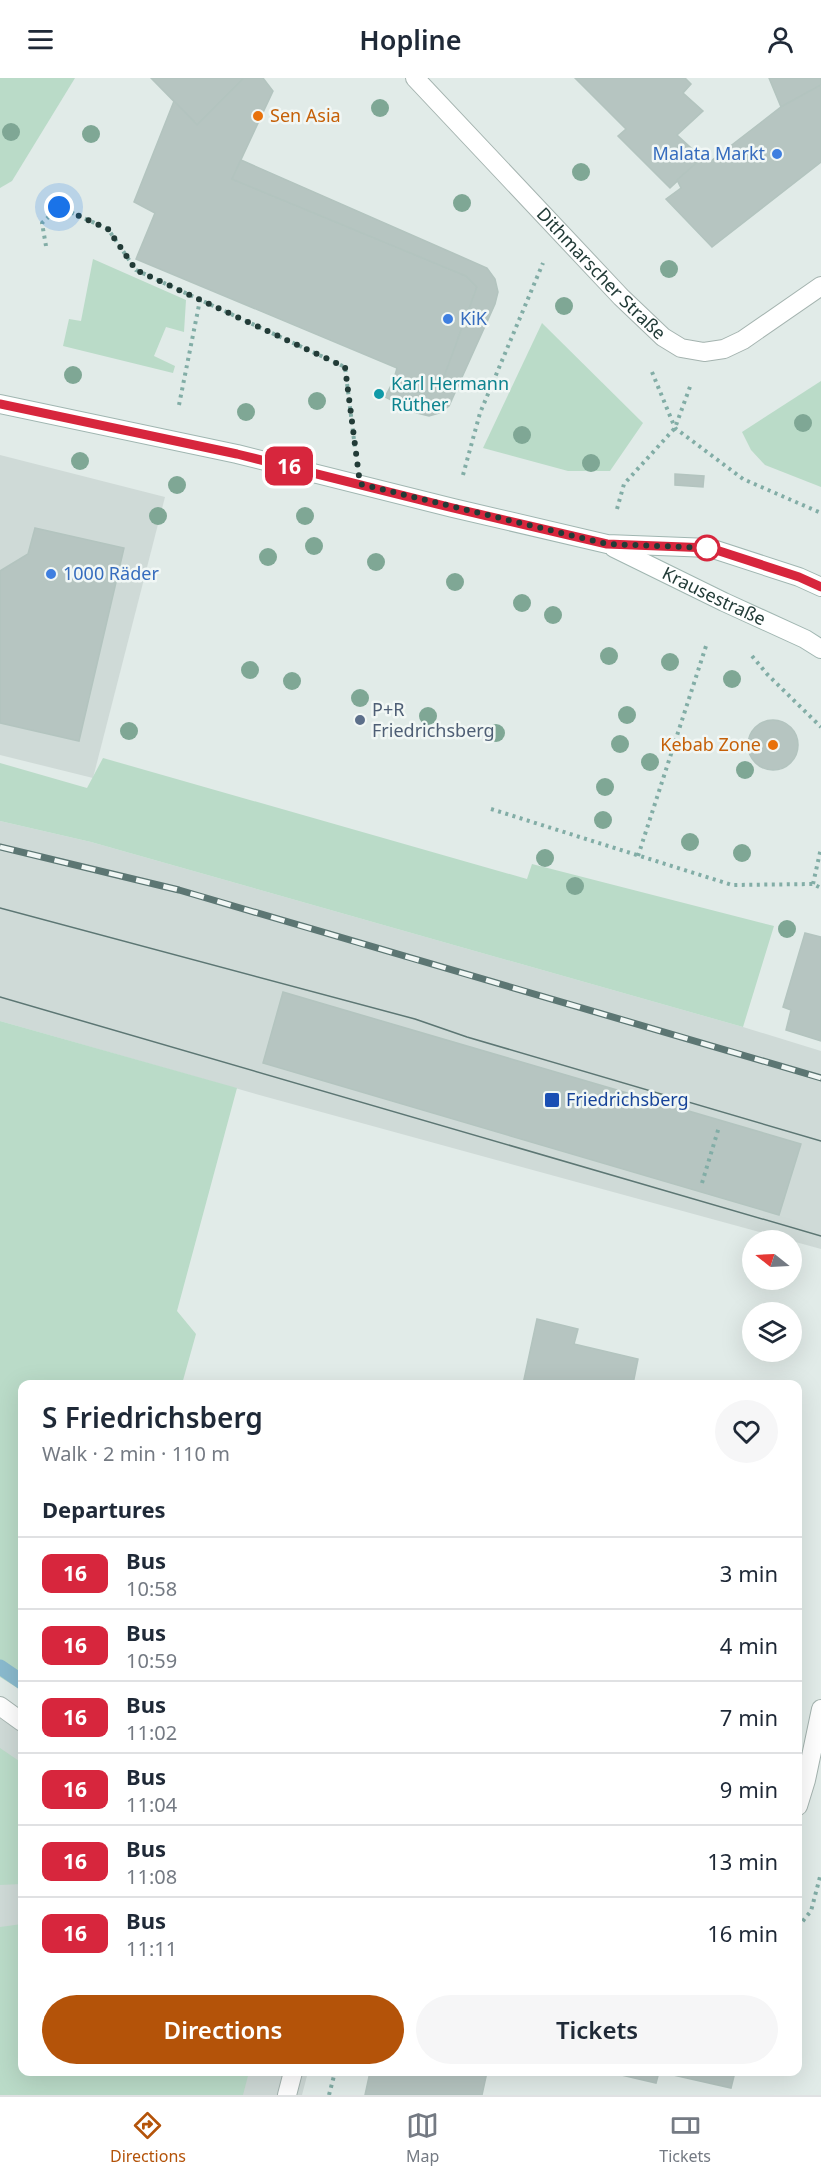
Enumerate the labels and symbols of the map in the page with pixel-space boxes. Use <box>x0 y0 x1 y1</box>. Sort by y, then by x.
place label: Sen Asia <box>270 103 341 127</box>
marker: Sen Asia <box>251 109 265 123</box>
place label: Malata Markt <box>653 141 765 165</box>
marker: Malata Markt <box>770 147 784 161</box>
your location <box>44 192 74 222</box>
street label: Dithmarscher Straße <box>532 202 671 344</box>
place label: KiK <box>460 306 488 330</box>
marker: KiK <box>441 312 455 326</box>
place label: Karl Hermann Rüther <box>391 371 509 416</box>
marker: Karl Hermann Rüther <box>372 387 386 401</box>
line badge: 16 <box>262 446 316 486</box>
unlabelled marker <box>694 535 720 561</box>
place label: 1000 Räder <box>63 561 159 585</box>
street label: Krausestraße <box>658 561 770 630</box>
marker: 1000 Räder <box>44 567 58 581</box>
place label: P+R Friedrichsberg <box>372 697 495 742</box>
marker: P+R Friedrichsberg <box>353 713 367 727</box>
place label: Kebab Zone <box>660 732 761 756</box>
marker: Kebab Zone <box>766 738 780 752</box>
place label: Friedrichsberg <box>566 1087 689 1111</box>
marker: Friedrichsberg <box>543 1091 561 1109</box>
north arrow <box>742 1230 802 1290</box>

